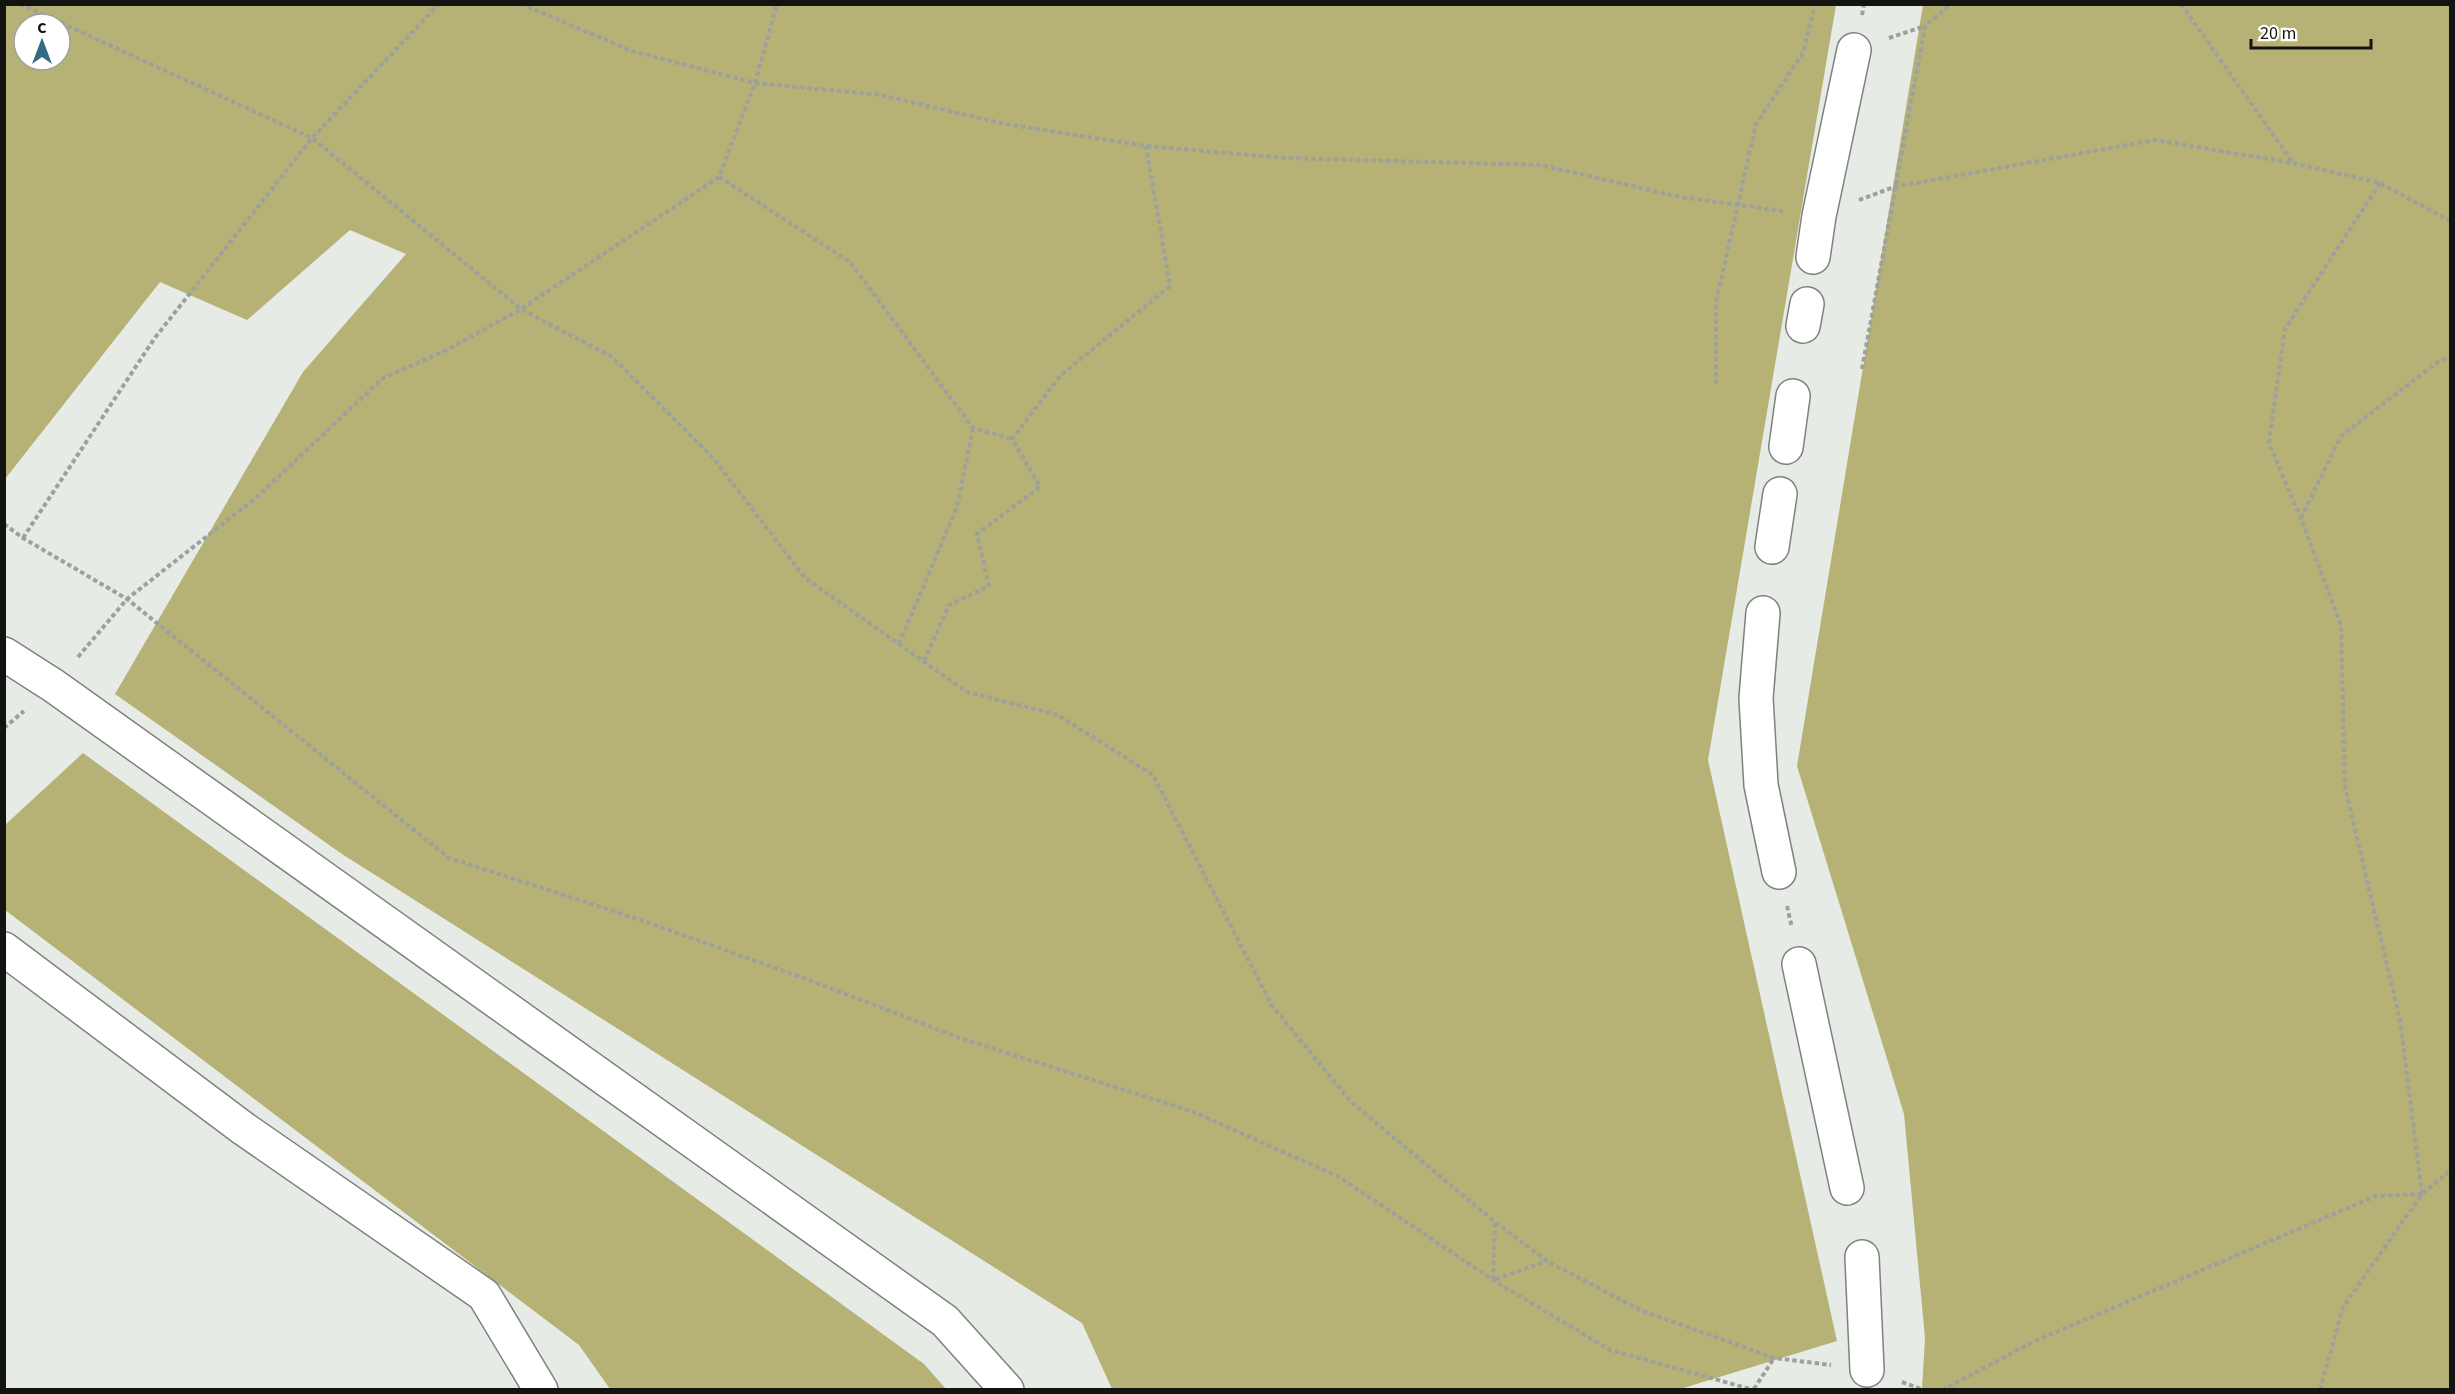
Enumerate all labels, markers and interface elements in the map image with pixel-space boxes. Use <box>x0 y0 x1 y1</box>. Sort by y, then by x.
north arrow <box>12 12 72 72</box>
scale bar <box>2251 12 2371 50</box>
text: С <box>37 17 47 39</box>
text: 20 m <box>2260 21 2296 46</box>

